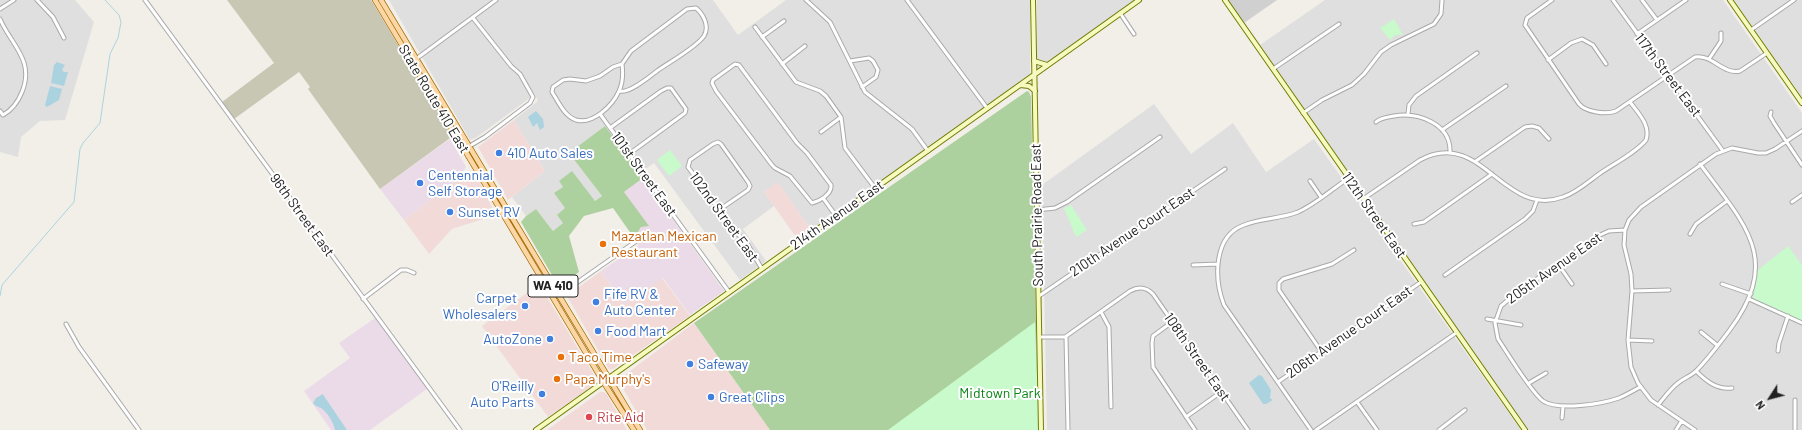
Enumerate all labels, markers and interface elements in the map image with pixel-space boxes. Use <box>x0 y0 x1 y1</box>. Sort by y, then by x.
street label: 117th Street East <box>1631 30 1705 120</box>
street label: State Route 410 East <box>395 42 473 156</box>
street label: 101st Street East <box>608 128 680 220</box>
street label: South Prairie Road East <box>1027 143 1047 287</box>
place label: 410 Auto Sales <box>507 145 593 161</box>
marker: 410 Auto Sales <box>494 148 504 158</box>
place label: Centennial Self Storage <box>428 167 503 200</box>
street label: 102nd Street East <box>686 169 762 265</box>
street label: 112th Street East <box>1338 169 1410 261</box>
street label: 96th Street East <box>266 170 338 260</box>
street label: 214th Avenue East <box>787 177 887 253</box>
marker: Centennial Self Storage <box>415 178 425 188</box>
street label: 210th Avenue Court East <box>1066 184 1198 280</box>
place label: Sunset RV <box>458 204 520 220</box>
marker: Sunset RV <box>445 207 455 217</box>
place label: Mazatlan Mexican Restaurant <box>611 228 717 260</box>
street label: 205th Avenue East <box>1503 229 1605 307</box>
marker: Mazatlan Mexican Restaurant <box>598 239 608 249</box>
road number: WA 410 <box>528 275 578 297</box>
street label: 206th Avenue Court East <box>1283 282 1415 382</box>
place label: Fife RV & Auto Center <box>604 286 676 318</box>
place label: Carpet Wholesalers <box>443 290 517 322</box>
marker: Fife RV & Auto Center <box>591 297 601 307</box>
marker: Carpet Wholesalers <box>520 301 530 311</box>
street label: 108th Street East <box>1160 310 1234 404</box>
place label: Food Mart <box>606 323 667 339</box>
marker: Food Mart <box>593 326 603 336</box>
place label: AutoZone <box>483 331 542 347</box>
marker: AutoZone <box>545 334 555 344</box>
place label: Taco Time <box>569 349 632 365</box>
marker: Taco Time <box>556 352 566 362</box>
place label: Safeway <box>698 356 748 372</box>
marker: Safeway <box>685 359 695 369</box>
place label: Papa Murphy's <box>565 371 650 387</box>
marker: Papa Murphy's <box>552 374 562 384</box>
place label: O'Reilly Auto Parts <box>470 378 534 410</box>
north arrow <box>1750 378 1790 418</box>
park label: Midtown Park <box>959 385 1041 401</box>
marker: O'Reilly Auto Parts <box>537 389 547 399</box>
place label: Great Clips <box>719 389 785 405</box>
marker: Great Clips <box>706 392 716 402</box>
text: N <box>1752 399 1767 412</box>
place label: Rite Aid <box>597 409 644 425</box>
marker: Rite Aid <box>584 412 594 422</box>

